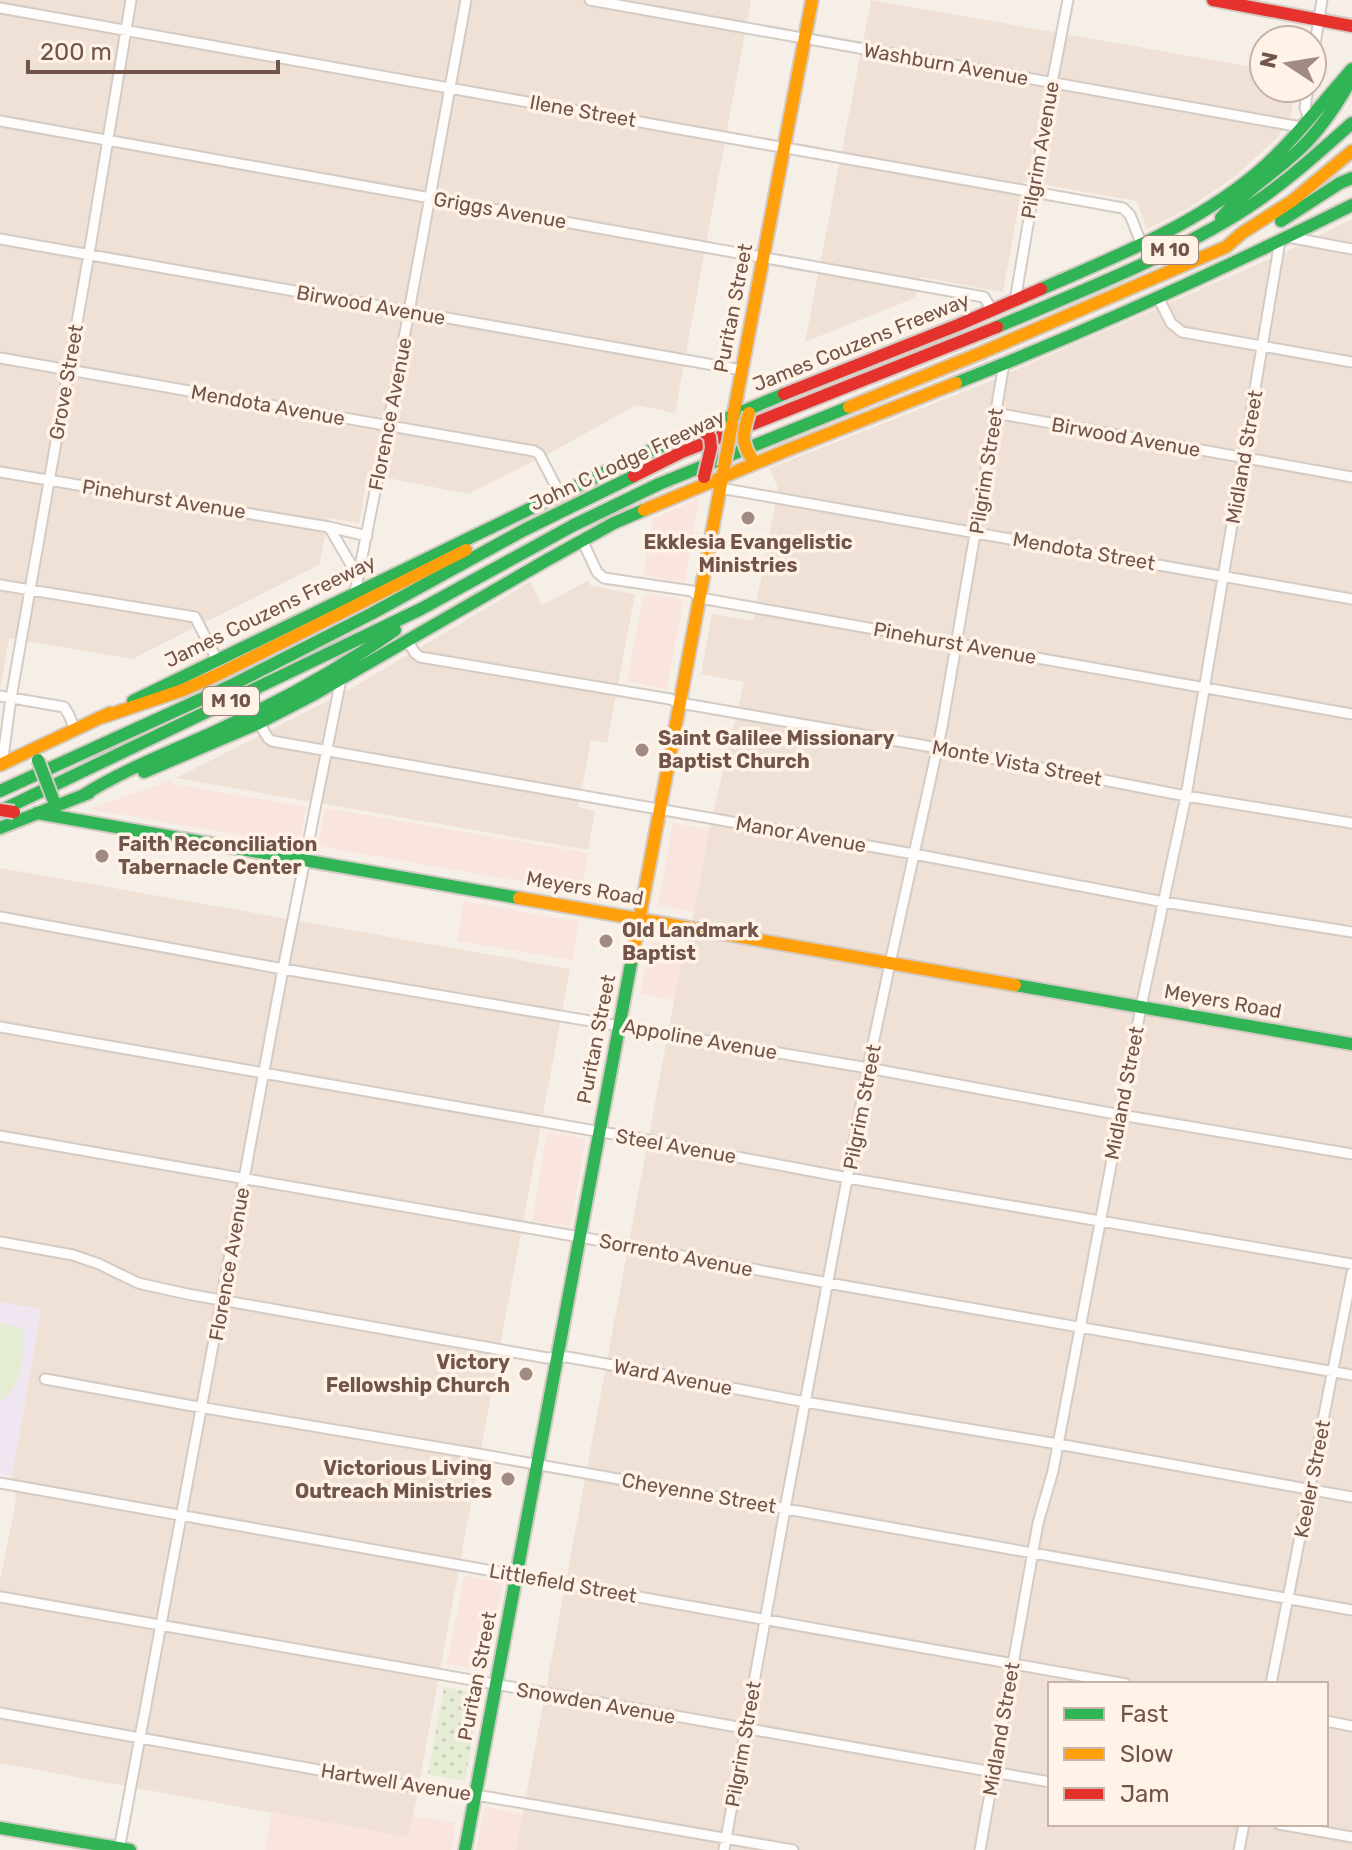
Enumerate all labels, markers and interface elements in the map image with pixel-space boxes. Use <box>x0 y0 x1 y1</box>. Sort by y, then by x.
scale bar <box>28 24 278 74</box>
north arrow <box>1248 24 1328 104</box>
text: 200 m <box>40 38 112 66</box>
street label: Washburn Avenue <box>862 38 1030 90</box>
text: N <box>1254 49 1284 70</box>
street label: Pilgrim Avenue <box>1016 79 1064 221</box>
street label: Ilene Street <box>528 90 638 132</box>
street label: Griggs Avenue <box>432 186 568 234</box>
road number: M 10 <box>1142 236 1198 264</box>
street label: Puritan Street <box>709 241 757 375</box>
street label: Birwood Avenue <box>295 280 447 330</box>
street label: James Couzens Freeway <box>749 288 973 396</box>
street label: Grove Street <box>44 322 88 442</box>
street label: Florence Avenue <box>363 335 417 493</box>
street label: Mendota Avenue <box>189 380 347 430</box>
street label: Midland Street <box>1220 388 1268 526</box>
street label: John C Lodge Freeway <box>526 404 728 516</box>
street label: Pilgrim Street <box>964 406 1008 536</box>
street label: Birwood Avenue <box>1050 412 1202 462</box>
street label: Pinehurst Avenue <box>81 474 247 524</box>
marker: Ekklesia Evangelistic Ministries <box>739 509 757 527</box>
street label: Mendota Street <box>1011 527 1157 575</box>
place label: Ekklesia Evangelistic Ministries <box>643 530 853 577</box>
street label: James Couzens Freeway <box>161 549 379 673</box>
street label: Pinehurst Avenue <box>872 617 1038 669</box>
road number: M 10 <box>203 687 259 715</box>
place label: Saint Galilee Missionary Baptist Church <box>658 726 895 773</box>
street label: Monte Vista Street <box>930 735 1104 791</box>
marker: Saint Galilee Missionary Baptist Church <box>633 741 651 759</box>
street label: Manor Avenue <box>734 811 868 857</box>
place label: Faith Reconciliation Tabernacle Center <box>118 832 317 879</box>
marker: Faith Reconciliation Tabernacle Center <box>93 847 111 865</box>
street label: Meyers Road <box>524 866 646 910</box>
place label: Old Landmark Baptist <box>622 918 759 965</box>
marker: Old Landmark Baptist <box>597 932 615 950</box>
street label: Puritan Street <box>572 972 620 1106</box>
street label: Meyers Road <box>1162 979 1284 1023</box>
street label: Appoline Avenue <box>621 1014 779 1064</box>
street label: Midland Street <box>1099 1024 1149 1162</box>
street label: Pilgrim Street <box>838 1042 886 1172</box>
street label: Steel Avenue <box>614 1124 738 1168</box>
street label: Florence Avenue <box>204 1185 254 1343</box>
street label: Sorrento Avenue <box>597 1228 755 1282</box>
place label: Victory Fellowship Church <box>326 1350 510 1397</box>
street label: Ward Avenue <box>612 1354 734 1400</box>
marker: Victory Fellowship Church <box>517 1365 535 1383</box>
street label: Keeler Street <box>1289 1418 1335 1540</box>
place label: Victorious Living Outreach Ministries <box>295 1456 492 1503</box>
street label: Cheyenne Street <box>620 1468 778 1518</box>
marker: Victorious Living Outreach Ministries <box>499 1470 517 1488</box>
street label: Littlefield Street <box>487 1558 639 1608</box>
street label: Puritan Street <box>453 1609 501 1743</box>
street label: Midland Street <box>977 1660 1025 1798</box>
street label: Snowden Avenue <box>515 1677 677 1729</box>
street label: Pilgrim Street <box>720 1679 766 1809</box>
legend <box>1048 1682 1328 1826</box>
text: Fast <box>1120 1700 1168 1728</box>
text: Slow <box>1120 1740 1173 1768</box>
street label: Hartwell Avenue <box>319 1758 473 1806</box>
text: Jam <box>1120 1780 1170 1808</box>

